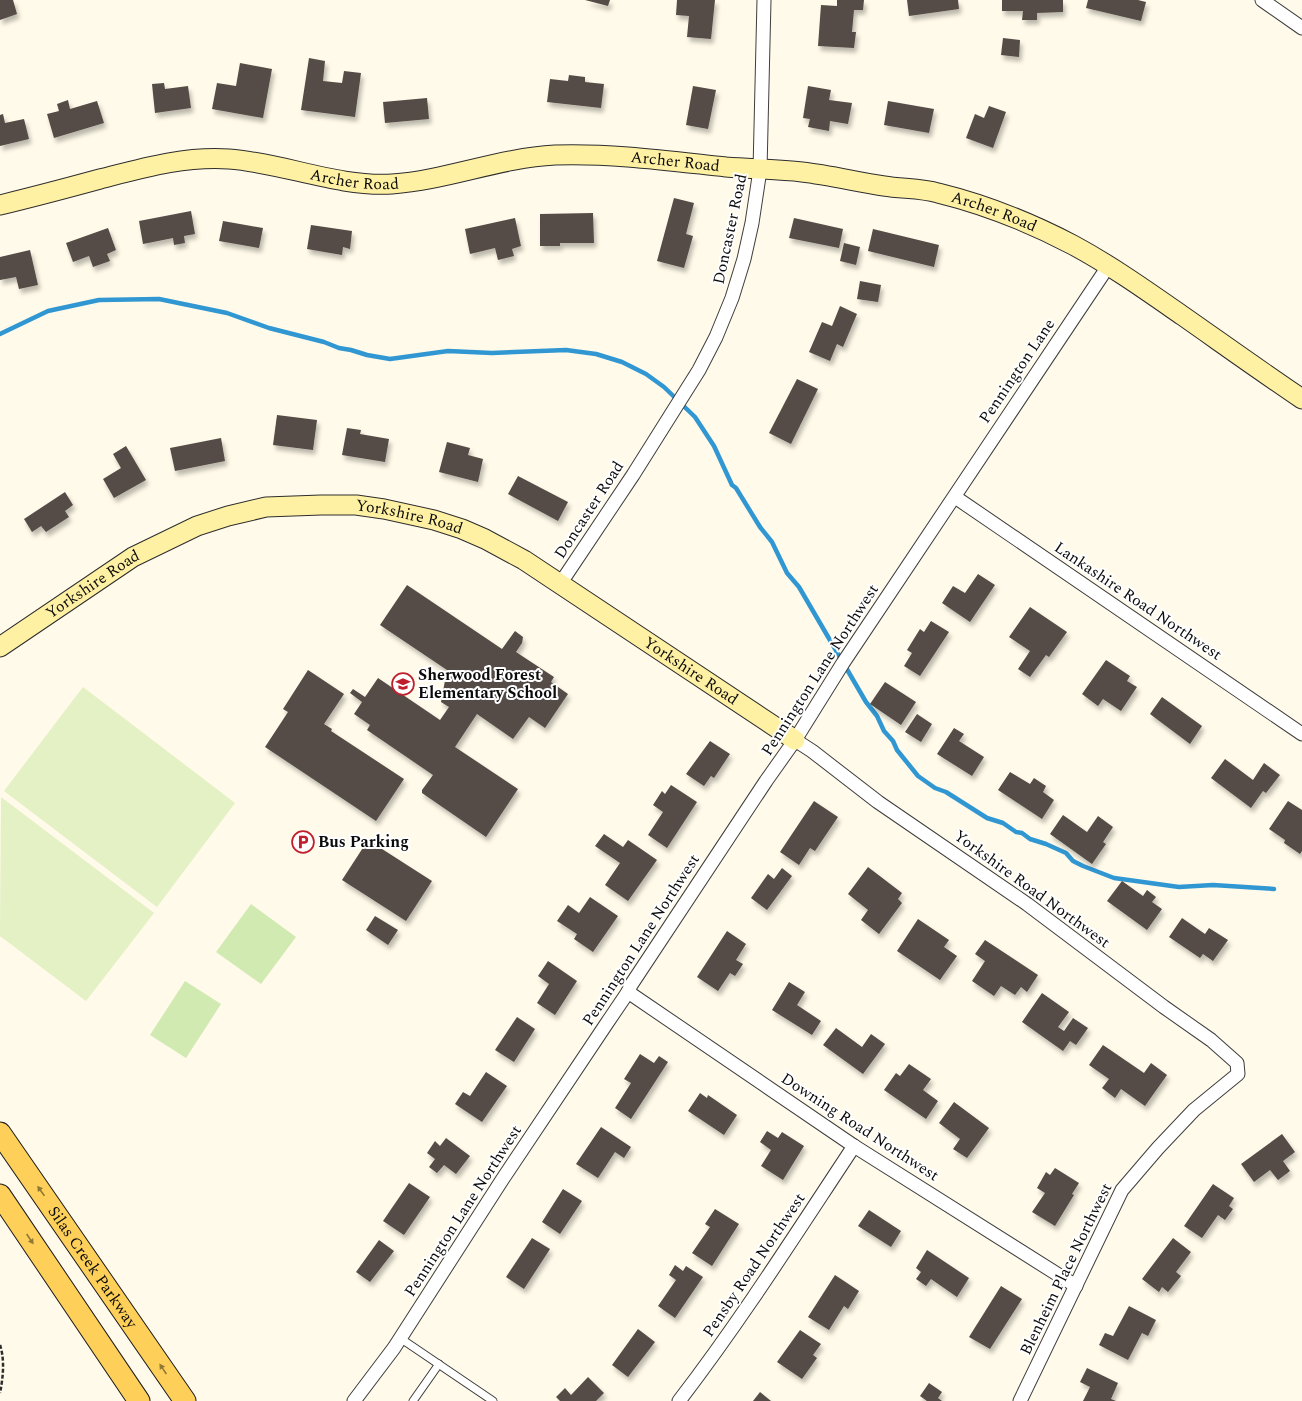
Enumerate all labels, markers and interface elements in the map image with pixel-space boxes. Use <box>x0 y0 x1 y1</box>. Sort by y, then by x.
street label: Archer Road <box>630 145 721 178</box>
street label: Archer Road <box>308 162 400 196</box>
street label: Doncaster Road <box>707 171 753 286</box>
street label: Archer Road <box>948 185 1041 238</box>
street label: Pennington Lane <box>973 314 1061 428</box>
street label: Doncaster Road <box>548 456 630 564</box>
street label: Yorkshire Road <box>354 493 466 541</box>
street label: Lankashire Road Northwest <box>1049 536 1227 666</box>
street label: Yorkshire Road <box>41 544 144 625</box>
street label: Pennington Lane Northwest <box>755 579 885 761</box>
street label: Yorkshire Road <box>639 631 743 711</box>
place label: Sherwood Forest Elementary School <box>418 663 557 705</box>
school or university icon: Sherwood Forest Elementary School <box>390 671 416 697</box>
street label: Yorkshire Road Northwest <box>949 824 1115 954</box>
parking icon: Bus Parking <box>290 829 316 855</box>
place label: Bus Parking <box>318 830 409 854</box>
street label: Pennington Lane Northwest <box>576 849 706 1031</box>
street label: Downing Road Northwest <box>776 1067 944 1187</box>
street label: Pennington Lane Northwest <box>398 1120 528 1302</box>
street label: Blenheim Place Northwest <box>1014 1179 1118 1359</box>
one-way arrow <box>37 1185 44 1197</box>
street label: Pensby Road Northwest <box>697 1188 811 1342</box>
street label: Silas Creek Parkway <box>42 1201 144 1334</box>
one-way arrow <box>26 1233 33 1245</box>
one-way arrow <box>159 1364 167 1374</box>

